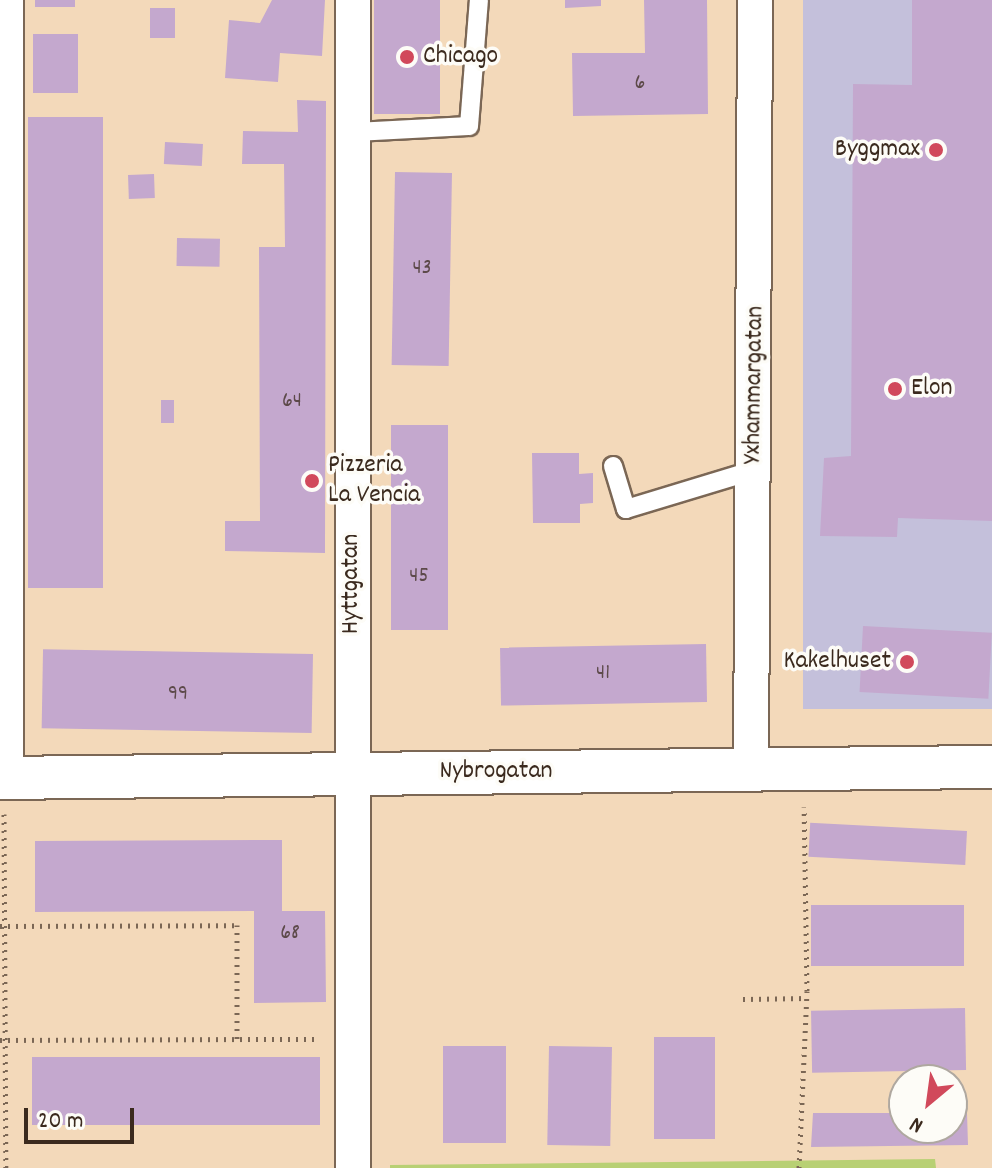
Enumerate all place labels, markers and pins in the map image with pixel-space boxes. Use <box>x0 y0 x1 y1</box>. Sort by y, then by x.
place label: Chicago <box>423 41 498 73</box>
marker: Chicago <box>398 48 416 66</box>
place label: Byggmax <box>835 134 920 166</box>
marker: Byggmax <box>927 141 945 159</box>
place label: Elon <box>911 373 953 405</box>
marker: Elon <box>886 380 904 398</box>
place label: Pizzeria La Vencia <box>328 450 420 512</box>
marker: Pizzeria La Vencia <box>303 472 321 490</box>
place label: Kakelhuset <box>783 646 891 678</box>
marker: Kakelhuset <box>898 653 916 671</box>

